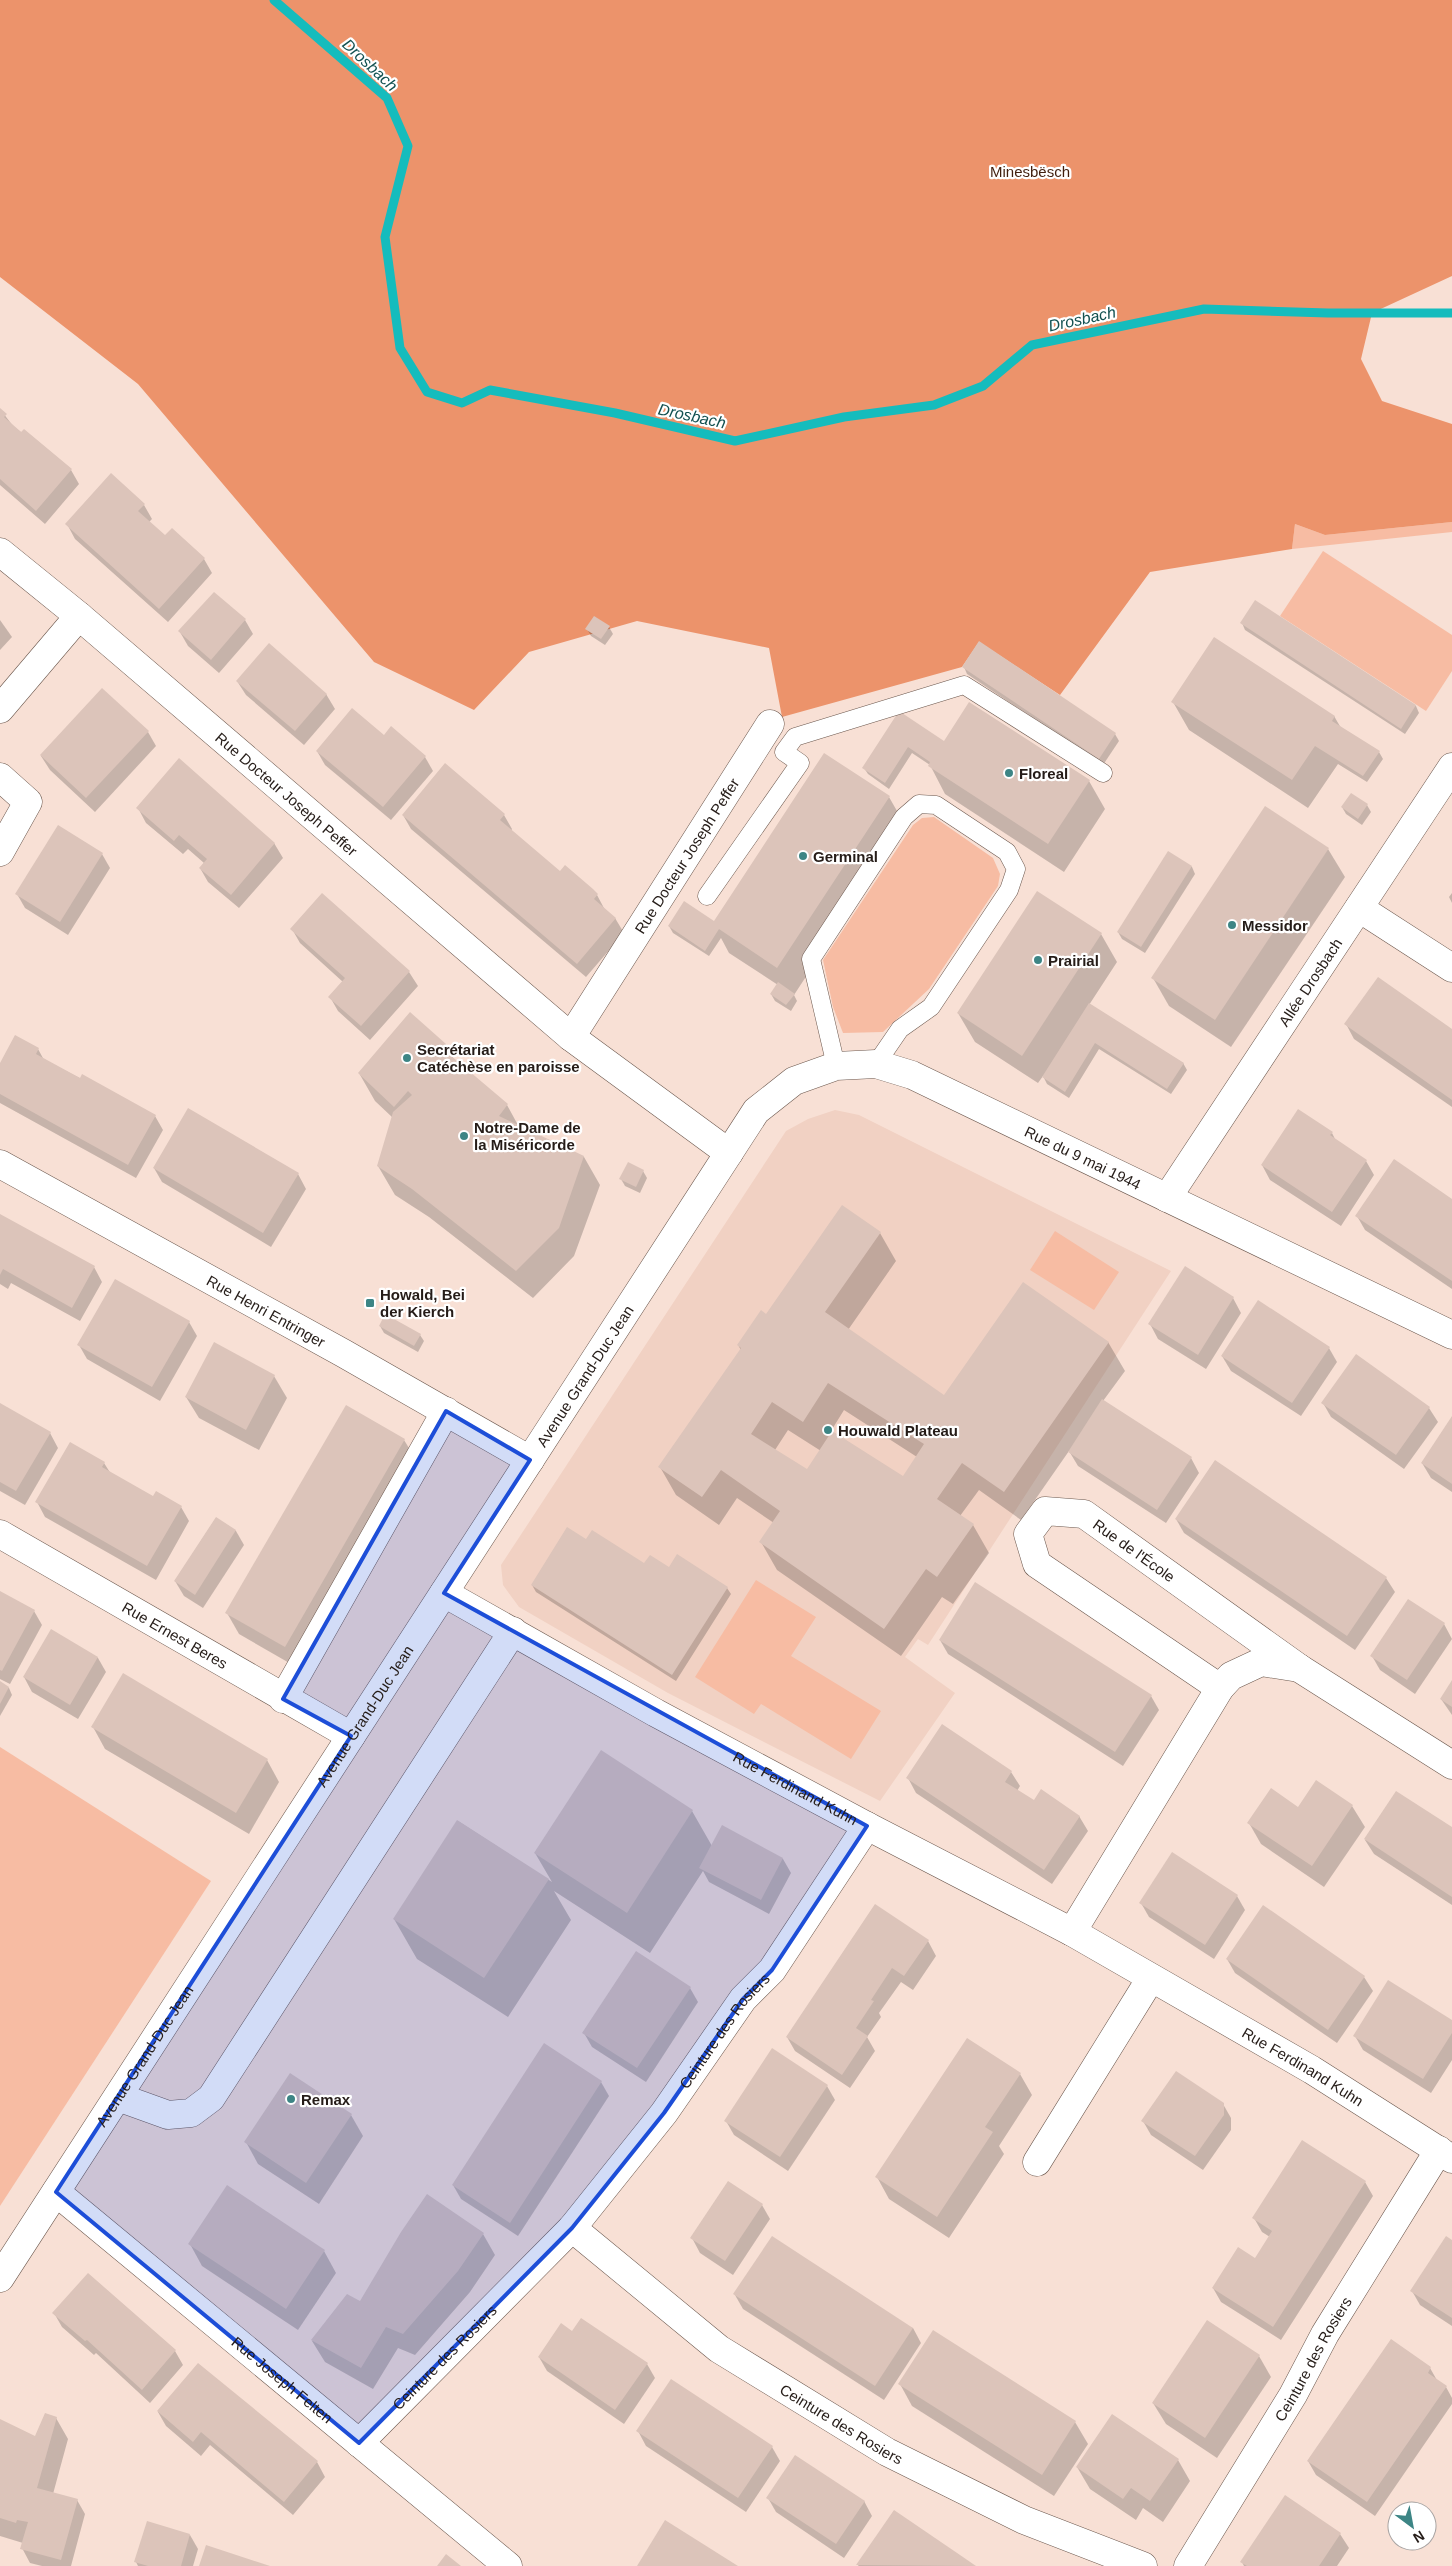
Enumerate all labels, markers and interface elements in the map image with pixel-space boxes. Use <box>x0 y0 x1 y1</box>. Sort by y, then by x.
water label: Drosbach <box>339 35 401 95</box>
park label: Minesbësch <box>990 163 1070 180</box>
water label: Drosbach <box>1047 304 1117 334</box>
water label: Drosbach <box>657 401 727 431</box>
street label: Rue Docteur Joseph Peffer <box>212 728 361 859</box>
place label: Floreal <box>1019 765 1068 782</box>
marker: Floreal <box>1003 767 1015 779</box>
street label: Rue Docteur Joseph Peffer <box>631 775 742 936</box>
place label: Germinal <box>813 848 878 865</box>
marker: Germinal <box>797 850 809 862</box>
place label: Messidor <box>1242 917 1308 934</box>
marker: Messidor <box>1226 919 1238 931</box>
street label: Allée Drosbach <box>1275 935 1345 1029</box>
place label: Prairial <box>1048 952 1099 969</box>
marker: Prairial <box>1032 954 1044 966</box>
place label: Secrétariat Catéchèse en paroisse <box>417 1041 580 1075</box>
marker: Secrétariat Catéchèse en paroisse <box>401 1052 413 1064</box>
place label: Notre-Dame de la Miséricorde <box>474 1119 581 1153</box>
street label: Rue du 9 mai 1944 <box>1022 1122 1144 1193</box>
marker: Notre-Dame de la Miséricorde <box>458 1130 470 1142</box>
street label: Rue Henri Entringer <box>204 1271 328 1350</box>
place label: Howald, Bei der Kierch <box>380 1286 465 1320</box>
marker: Howald, Bei der Kierch <box>364 1297 376 1309</box>
street label: Avenue Grand-Duc Jean <box>533 1302 636 1450</box>
place label: Houwald Plateau <box>838 1422 958 1439</box>
marker: Houwald Plateau <box>822 1424 834 1436</box>
street label: Rue de l'École <box>1090 1515 1178 1585</box>
street label: Rue Ernest Beres <box>120 1598 231 1672</box>
street label: Avenue Grand-Duc Jean <box>312 1642 416 1789</box>
street label: Rue Ferdinand Kuhn <box>731 1748 861 1828</box>
street label: Ceinture des Rosiers <box>675 1969 773 2092</box>
street label: Avenue Grand-Duc Jean <box>92 1982 196 2129</box>
street label: Rue Ferdinand Kuhn <box>1239 2023 1367 2109</box>
place label: Remax <box>301 2091 351 2108</box>
marker: Remax <box>285 2093 297 2105</box>
street label: Ceinture des Rosiers <box>1271 2293 1355 2424</box>
street label: Ceinture des Rosiers <box>389 2301 500 2413</box>
street label: Rue Joseph Felten <box>229 2333 336 2426</box>
street label: Ceinture des Rosiers <box>777 2380 906 2467</box>
north arrow <box>1387 2501 1437 2551</box>
text: N <box>1410 2528 1427 2546</box>

